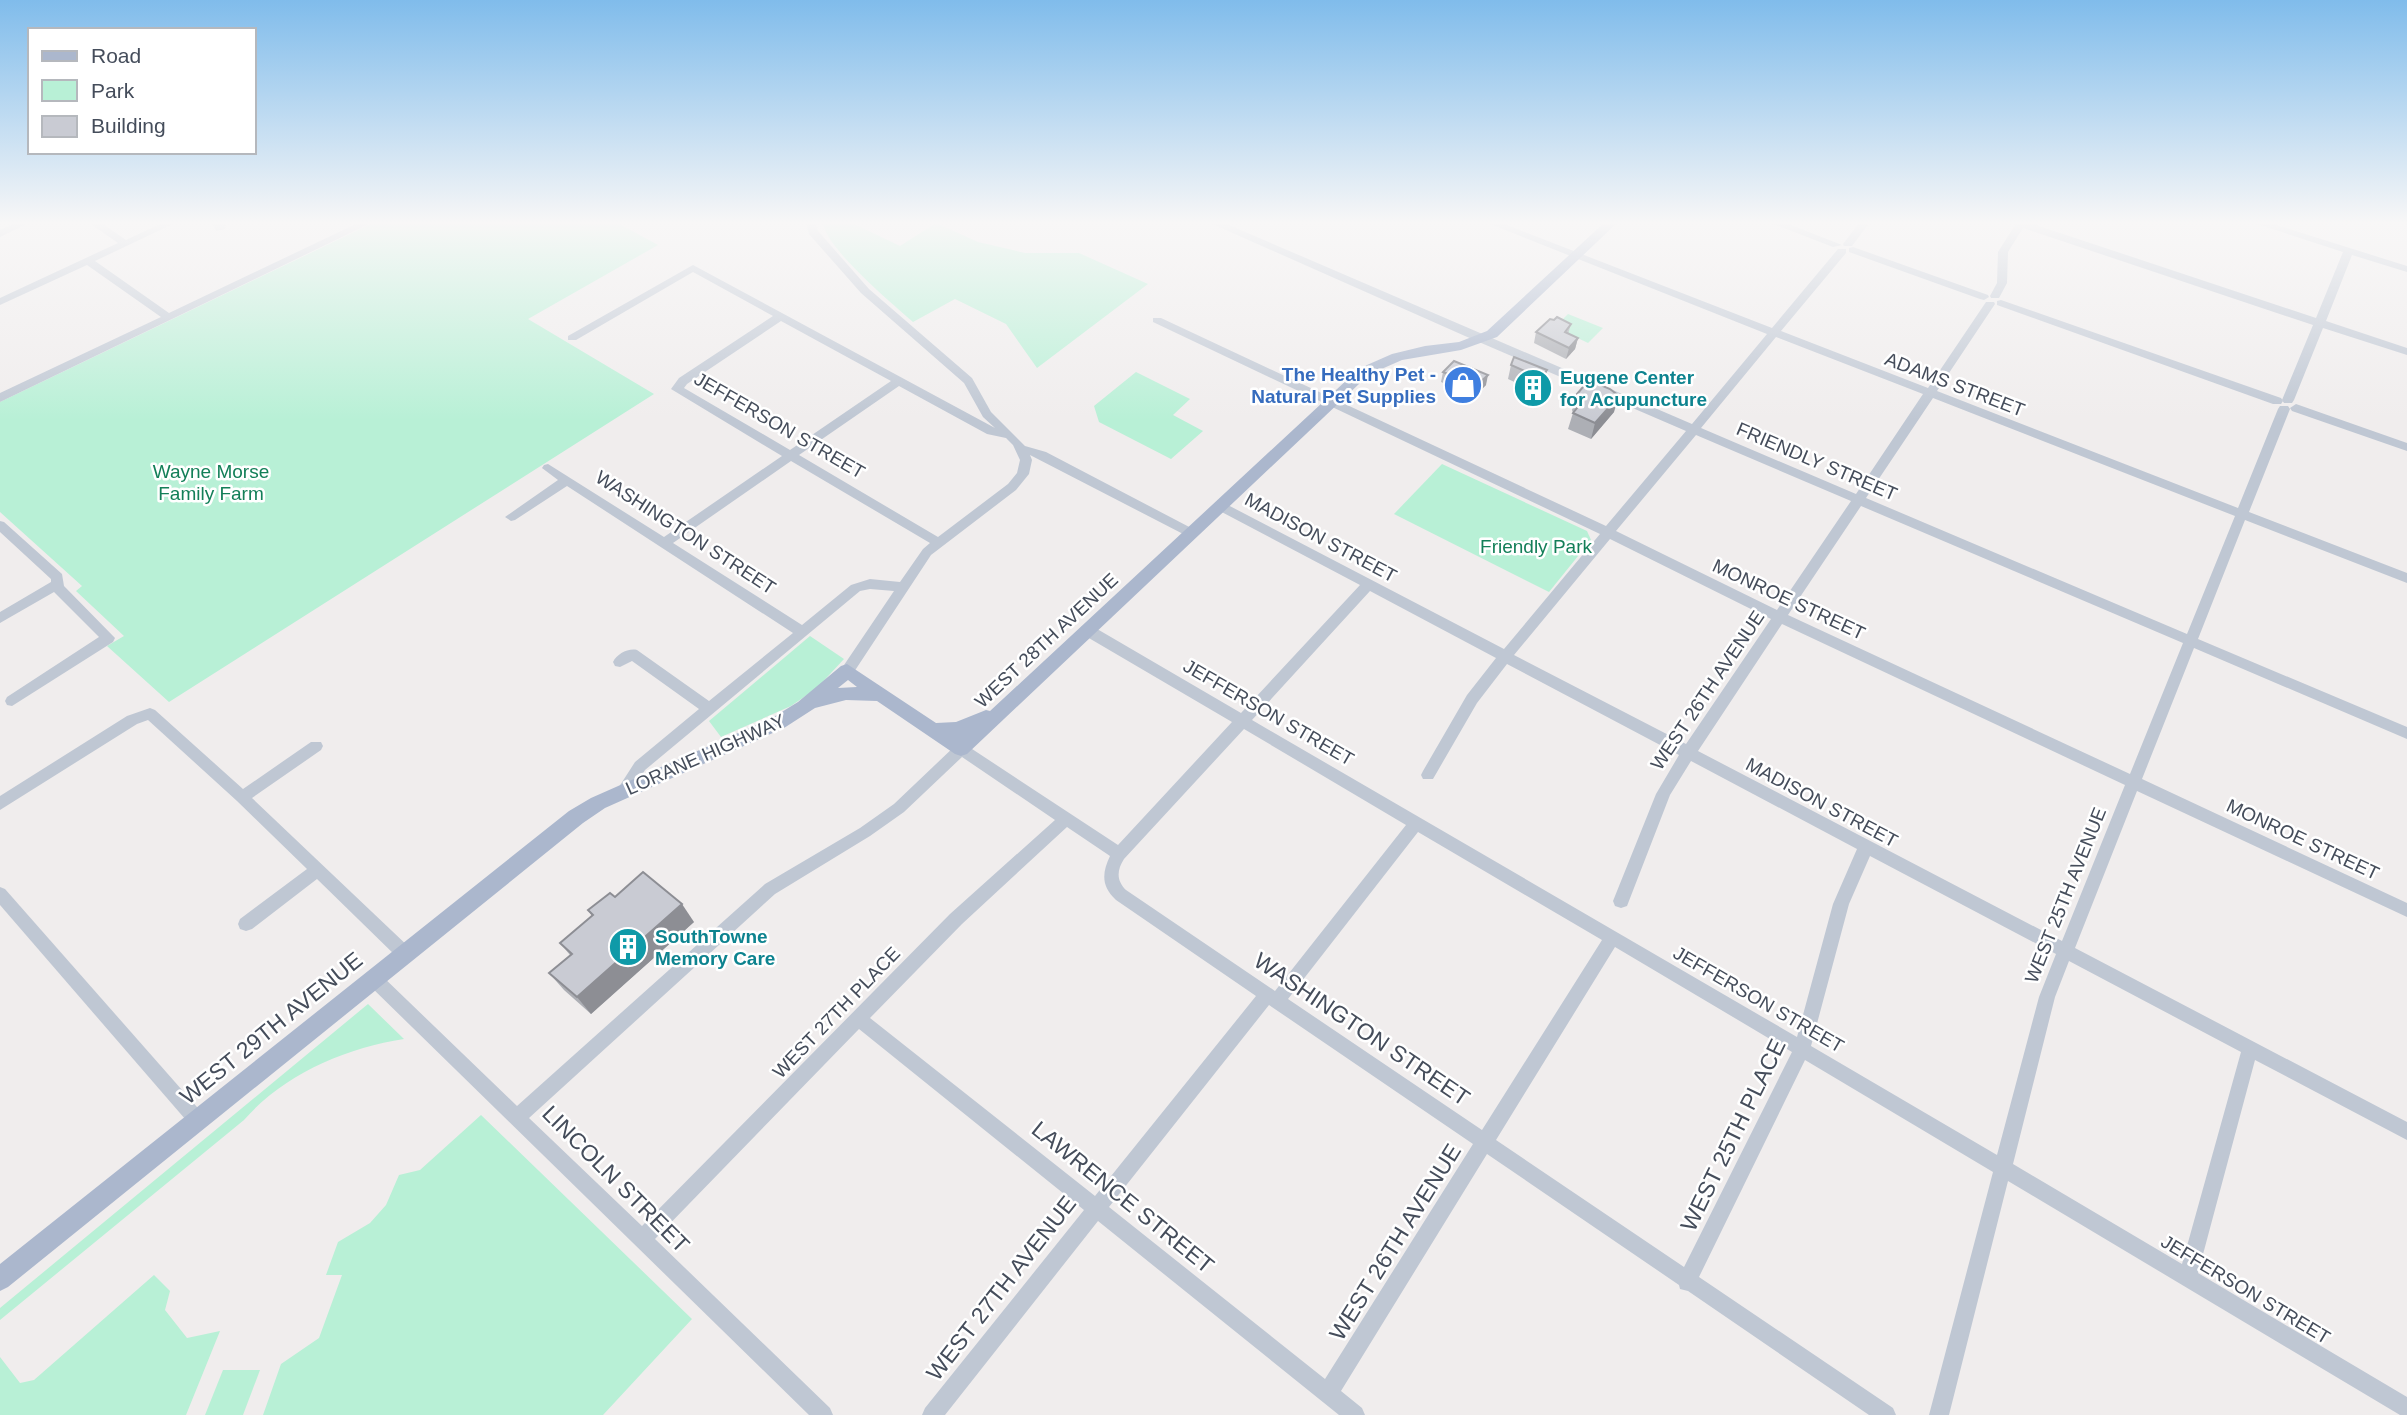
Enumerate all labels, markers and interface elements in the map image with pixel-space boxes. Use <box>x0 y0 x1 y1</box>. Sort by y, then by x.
legend <box>28 28 256 154</box>
text: Road <box>91 44 141 67</box>
text: Park <box>91 79 135 102</box>
text: Building <box>91 114 166 137</box>
street label: ADAMS STREET <box>1882 348 2028 421</box>
place label: The Healthy Pet - Natural Pet Supplies <box>1251 364 1436 407</box>
shop icon: The Healthy Pet - Natural Pet Supplies <box>1442 364 1484 406</box>
building icon: Eugene Center for Acupuncture <box>1512 367 1554 409</box>
place label: Eugene Center for Acupuncture <box>1560 367 1707 410</box>
street label: JEFFERSON STREET <box>691 368 869 483</box>
street label: FRIENDLY STREET <box>1733 418 1901 505</box>
park label: Wayne Morse Family Farm <box>153 461 269 504</box>
street label: WASHINGTON STREET <box>592 466 780 599</box>
street label: MADISON STREET <box>1241 489 1401 587</box>
park label: Friendly Park <box>1480 536 1592 557</box>
street label: MONROE STREET <box>1709 555 1869 644</box>
street label: WEST 28TH AVENUE <box>971 569 1122 712</box>
street label: WEST 26TH AVENUE <box>1646 607 1768 774</box>
street label: JEFFERSON STREET <box>1180 655 1358 770</box>
street label: LORANE HIGHWAY <box>622 710 788 799</box>
street label: MADISON STREET <box>1742 754 1902 852</box>
street label: MONROE STREET <box>2223 795 2383 884</box>
street label: WEST 25TH AVENUE <box>2021 804 2110 986</box>
building icon: SouthTowne Memory Care <box>607 926 649 968</box>
place label: SouthTowne Memory Care <box>655 926 775 969</box>
street label: JEFFERSON STREET <box>1670 942 1848 1057</box>
street label: WEST 27TH PLACE <box>768 943 904 1082</box>
street label: WEST 29TH AVENUE <box>175 947 367 1109</box>
street label: WASHINGTON STREET <box>1249 947 1475 1111</box>
street label: WEST 25TH PLACE <box>1675 1035 1791 1235</box>
street label: LINCOLN STREET <box>537 1100 695 1258</box>
street label: LAWRENCE STREET <box>1027 1116 1219 1278</box>
street label: WEST 26TH AVENUE <box>1324 1139 1466 1345</box>
street label: WEST 27TH AVENUE <box>921 1191 1081 1385</box>
street label: JEFFERSON STREET <box>2158 1231 2334 1348</box>

